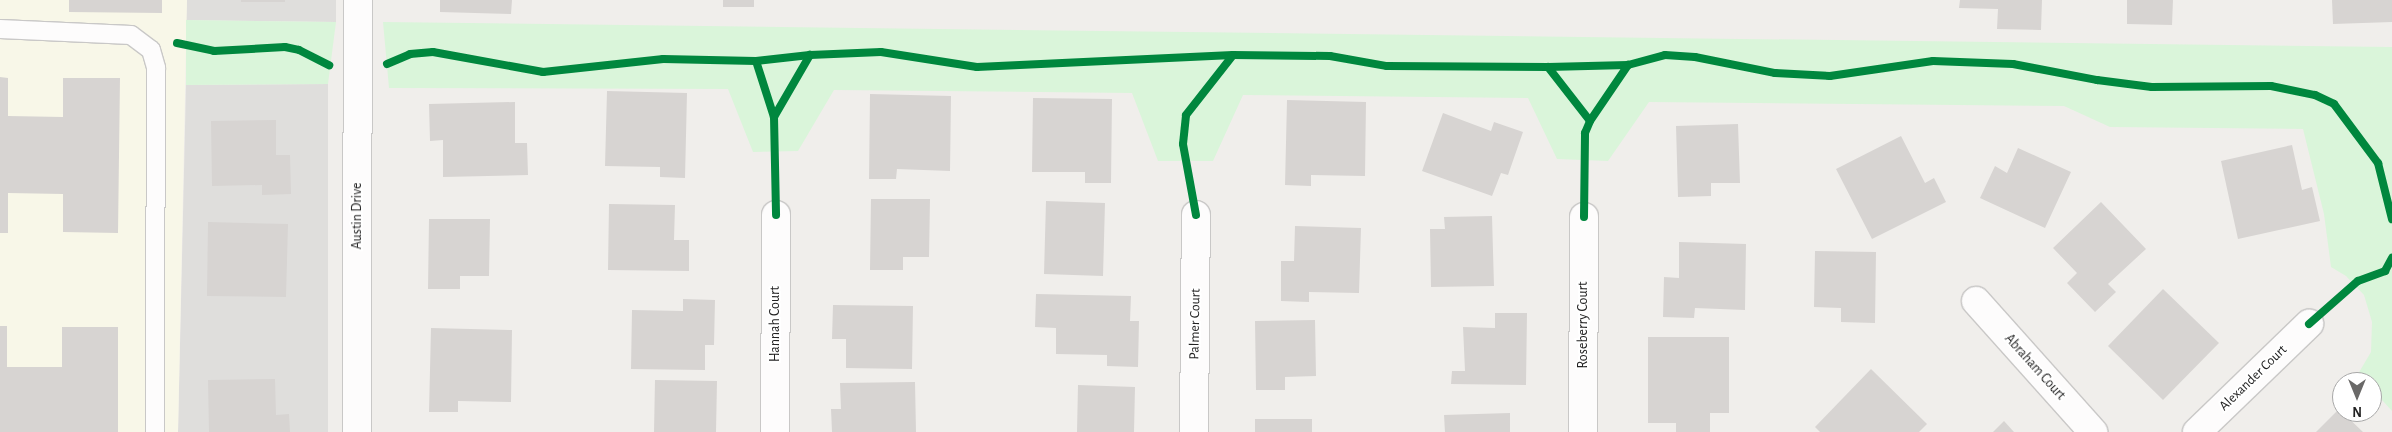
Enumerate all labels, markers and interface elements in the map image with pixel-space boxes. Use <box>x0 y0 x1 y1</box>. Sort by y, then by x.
street label: Austin Drive <box>349 183 365 249</box>
street label: Roseberry Court <box>1575 282 1591 368</box>
street label: Hannah Court <box>767 286 783 362</box>
street label: Palmer Court <box>1186 288 1204 360</box>
street label: Abraham Court <box>2001 331 2069 403</box>
street label: Alexander Court <box>2216 341 2290 415</box>
north arrow <box>2332 372 2382 422</box>
text: N <box>2352 404 2362 418</box>

